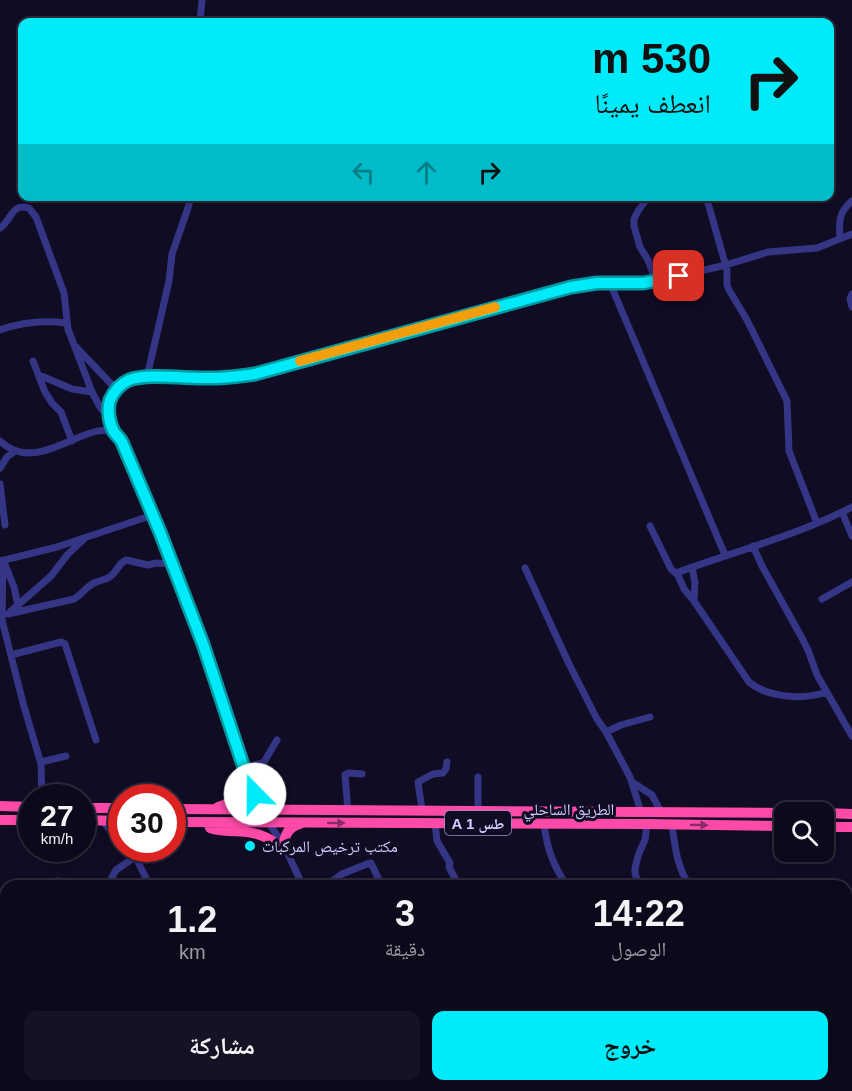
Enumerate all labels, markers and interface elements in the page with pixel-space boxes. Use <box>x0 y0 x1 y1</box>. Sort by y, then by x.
text: 530 m <box>592 35 711 82</box>
icon: right <box>732 42 810 120</box>
text: انعطف يمينًا <box>595 89 711 119</box>
icon: left <box>347 156 380 189</box>
icon: ahead <box>410 156 443 189</box>
icon: right <box>473 156 506 189</box>
pin <box>653 250 704 301</box>
icon: arrive <box>662 259 695 292</box>
position arrow <box>223 762 287 826</box>
speed limit sign: 30 <box>108 784 186 862</box>
text: 27 <box>40 799 74 832</box>
street label: الطريق الساحلي <box>524 801 614 822</box>
map controls <box>774 802 834 862</box>
button: search <box>774 802 834 862</box>
road number: A 1 طس <box>445 811 511 835</box>
one-way arrow <box>326 818 345 828</box>
one-way arrow <box>689 820 708 830</box>
text: km/h <box>41 830 73 847</box>
place label: مكتب ترخيص المركبات <box>262 838 398 857</box>
marker: مكتب ترخيص المركبات <box>243 839 257 853</box>
text: 3 <box>395 893 415 934</box>
text: 14:22 <box>593 893 685 934</box>
text: 1.2 <box>167 899 217 940</box>
text: دقيقة <box>385 938 425 960</box>
text: الوصول <box>611 938 666 960</box>
text: km <box>179 941 206 963</box>
button: مشاركة <box>24 1011 420 1080</box>
button: خروج <box>432 1011 828 1080</box>

